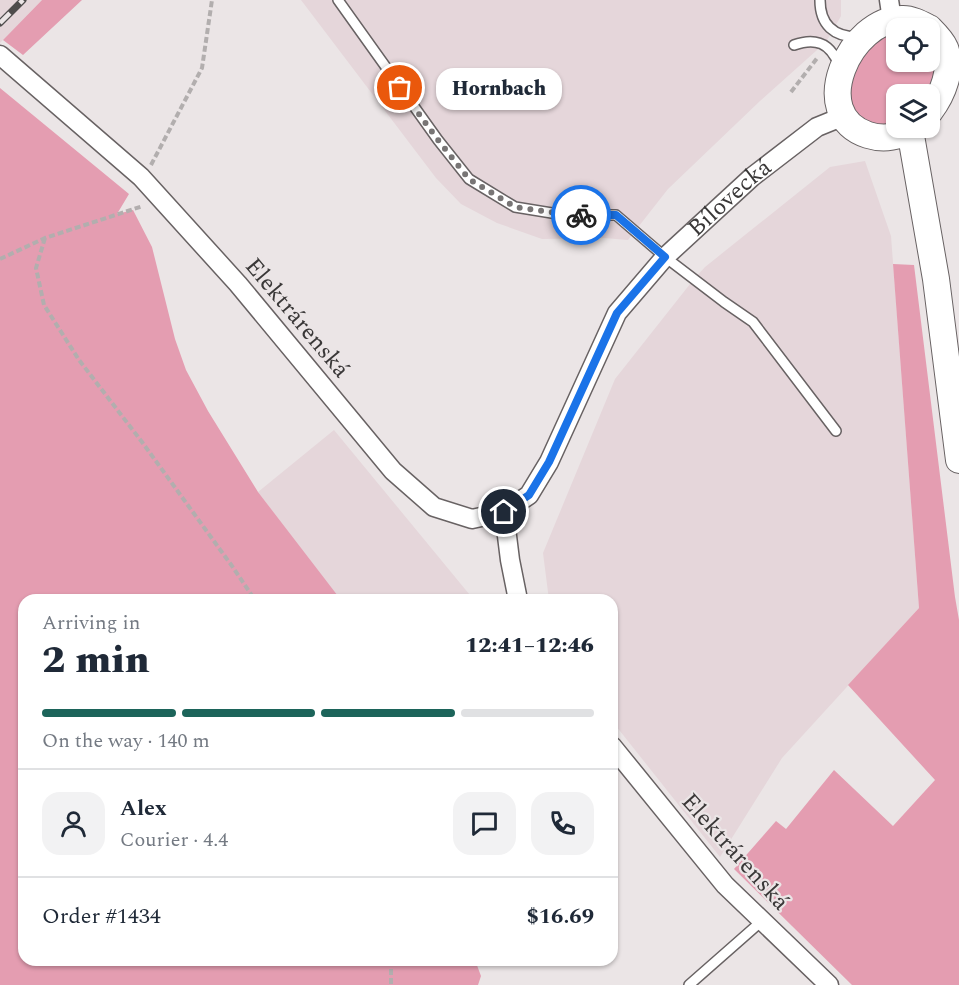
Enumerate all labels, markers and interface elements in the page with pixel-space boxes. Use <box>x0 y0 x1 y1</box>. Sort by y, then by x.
map controls <box>886 18 940 138</box>
button: locate <box>886 18 940 72</box>
pin <box>374 62 425 113</box>
callout: Hornbach <box>436 67 562 109</box>
icon: bag <box>383 71 416 104</box>
text: Hornbach <box>452 74 546 104</box>
button: layers <box>886 84 940 138</box>
street label: Bílovecká <box>680 150 780 246</box>
courier <box>551 185 611 245</box>
icon: bike <box>565 199 598 232</box>
street label: Elektrárenská <box>236 250 358 386</box>
pin <box>478 486 529 537</box>
icon: home <box>487 495 520 528</box>
text: Arriving in <box>42 608 140 638</box>
text: 12:41–12:46 <box>465 629 594 662</box>
text: 2 min <box>42 631 150 690</box>
text: On the way · 140 m <box>42 726 210 756</box>
street label: Elektrárenská <box>672 785 798 919</box>
button: person <box>42 792 105 855</box>
text: Alex <box>120 792 167 825</box>
button: chat <box>453 792 516 855</box>
button: phone <box>531 792 594 855</box>
text: Courier · 4.4 <box>120 825 228 855</box>
text: Order #1434 <box>42 900 161 933</box>
text: $16.69 <box>526 900 594 933</box>

